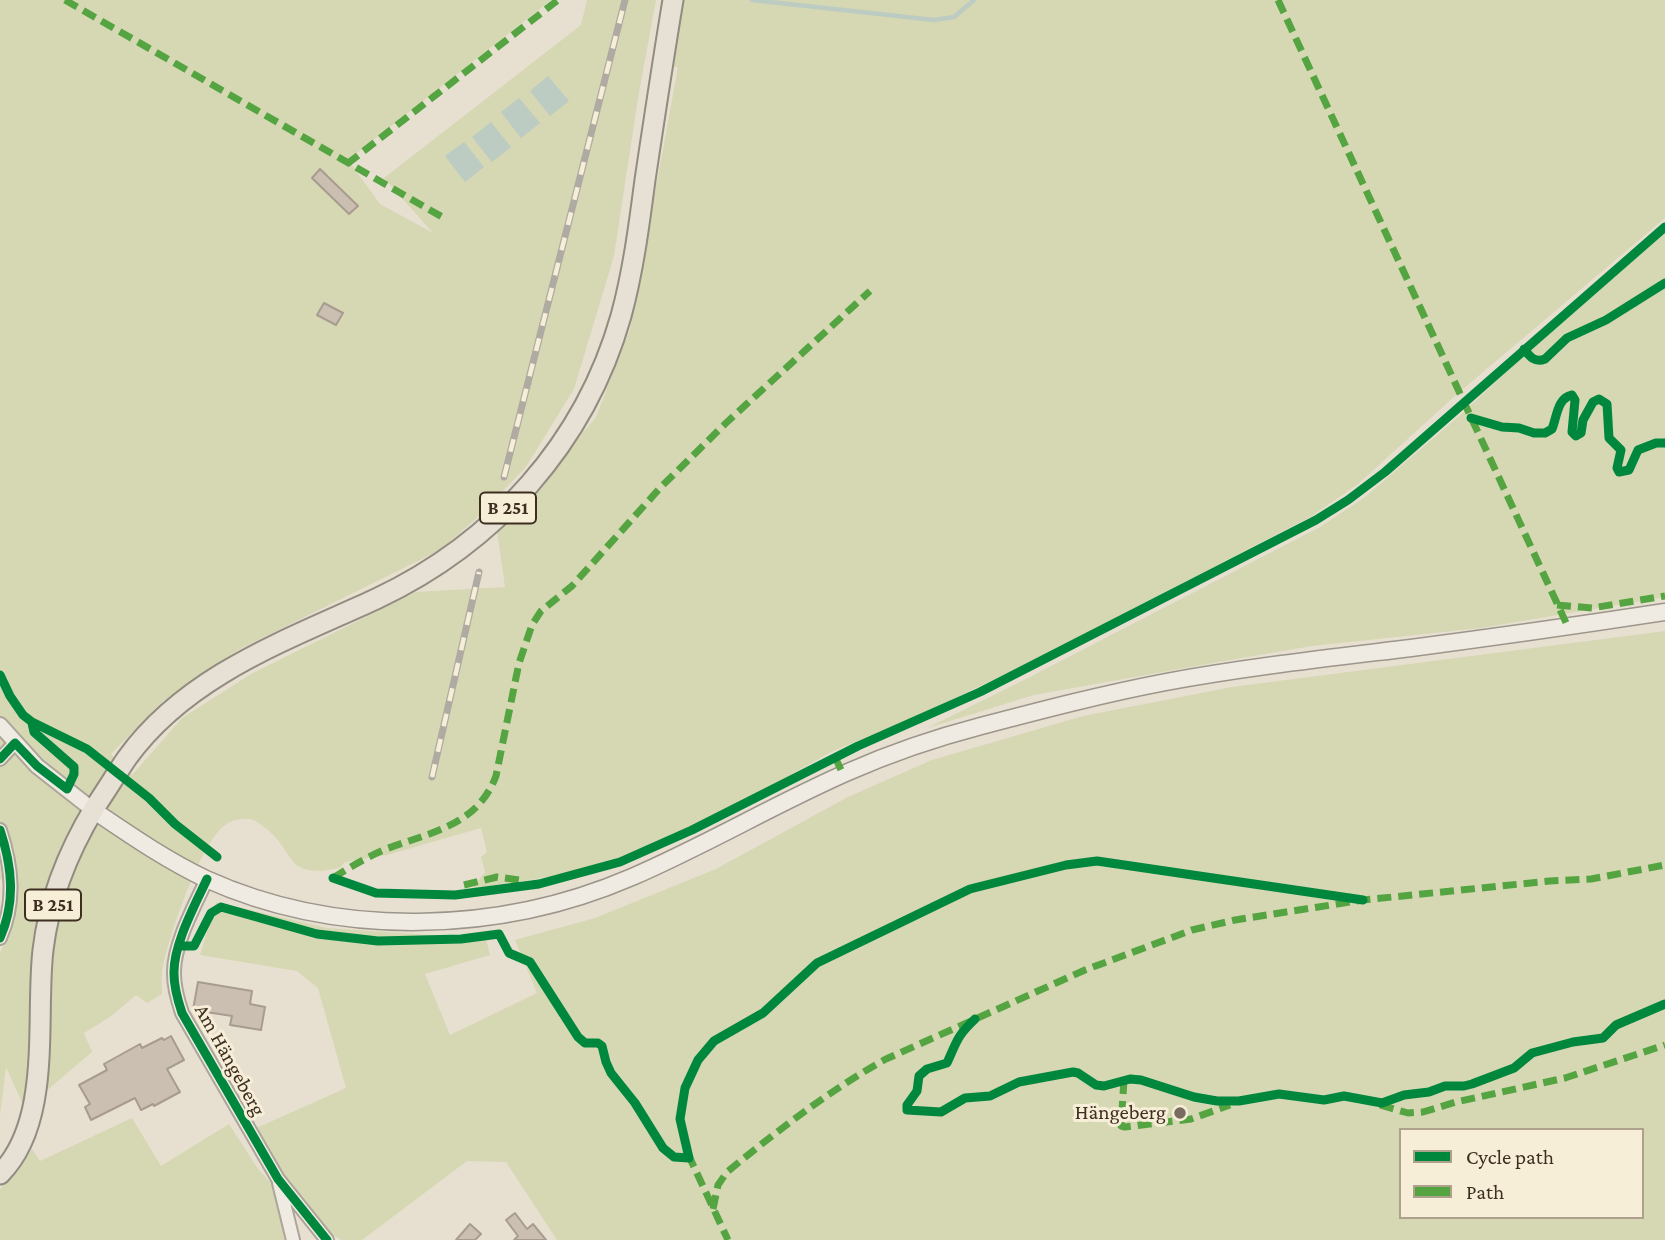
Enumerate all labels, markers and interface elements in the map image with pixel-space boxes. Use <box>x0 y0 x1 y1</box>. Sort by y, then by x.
road number: B 251 <box>480 492 536 524</box>
road number: B 251 <box>25 890 81 920</box>
street label: Am Hängeberg <box>189 1000 271 1120</box>
place label: Hängeberg <box>1075 1100 1166 1126</box>
marker: Hängeberg <box>1172 1105 1188 1121</box>
legend <box>1399 1128 1644 1219</box>
text: Cycle path <box>1466 1145 1554 1169</box>
text: Path <box>1466 1180 1504 1204</box>

